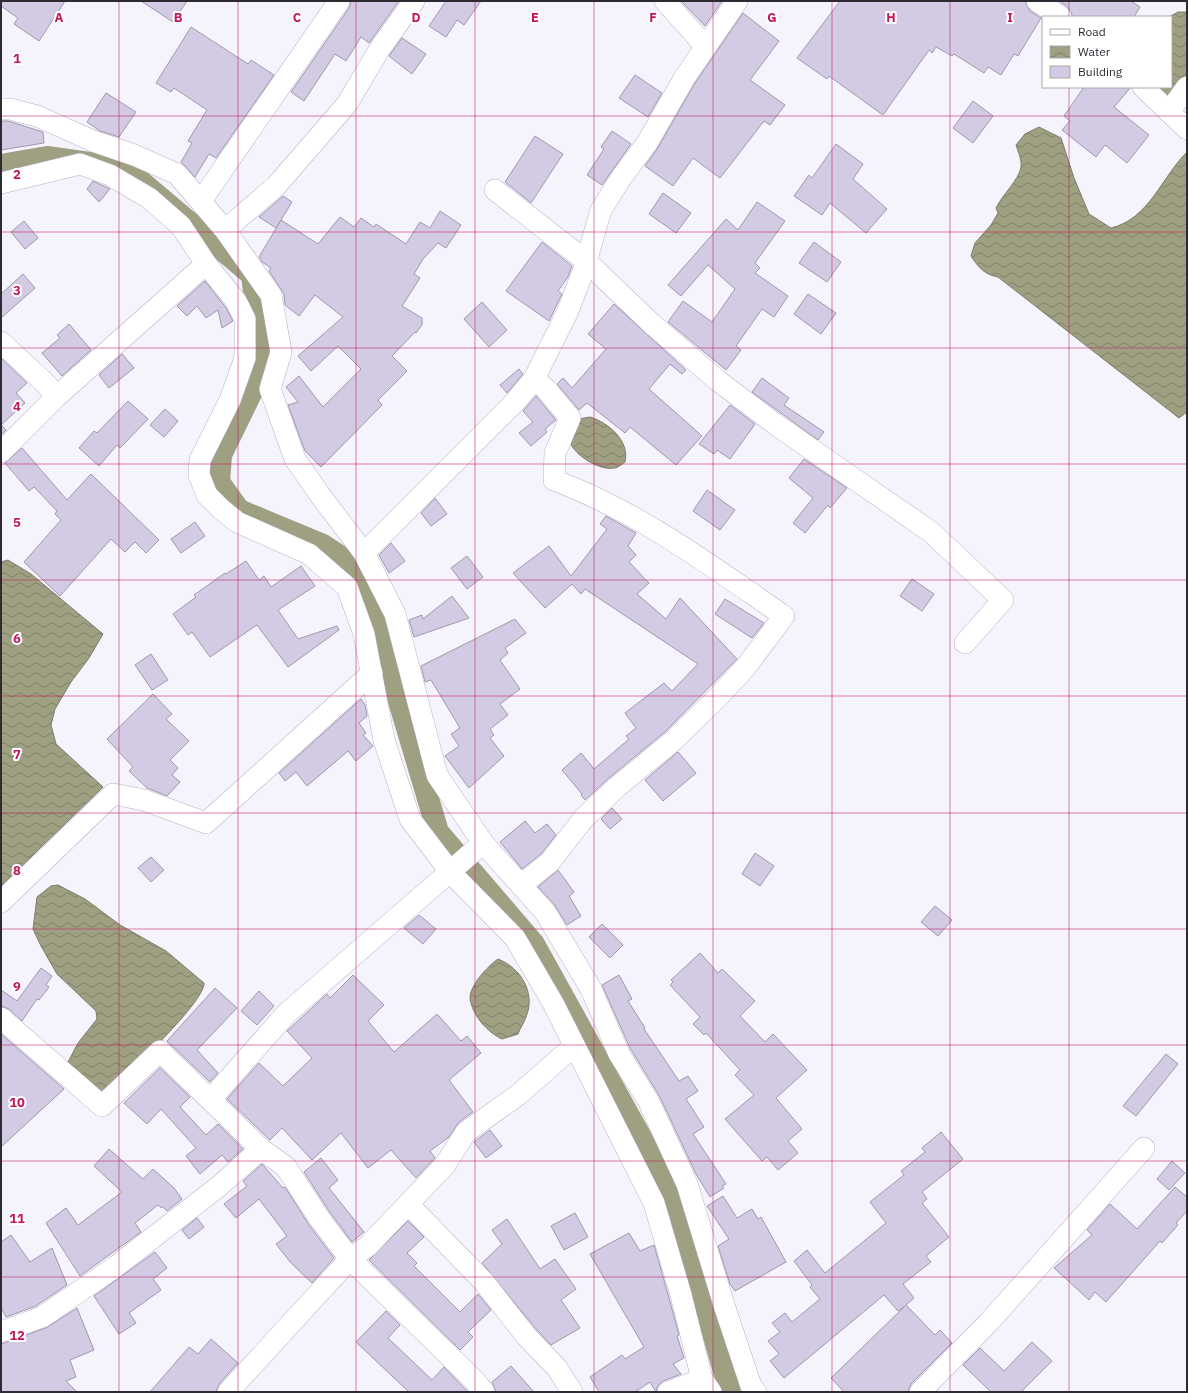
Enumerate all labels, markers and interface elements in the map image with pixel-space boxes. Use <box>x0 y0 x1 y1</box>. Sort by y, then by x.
text: A <box>55 9 64 26</box>
text: B <box>174 9 183 26</box>
text: C <box>293 9 302 26</box>
text: D <box>411 9 421 26</box>
text: E <box>531 9 539 26</box>
text: F <box>649 9 657 26</box>
text: G <box>767 9 777 26</box>
text: H <box>886 9 896 26</box>
text: I <box>1007 9 1013 26</box>
legend <box>1042 16 1172 88</box>
text: Road <box>1078 24 1106 39</box>
text: Water <box>1078 44 1111 59</box>
text: 1 <box>13 50 21 67</box>
text: Building <box>1078 64 1123 79</box>
text: 2 <box>13 166 21 183</box>
text: 3 <box>13 282 21 299</box>
text: 4 <box>13 398 21 415</box>
text: 5 <box>13 514 21 531</box>
text: 6 <box>13 630 21 647</box>
text: 7 <box>13 746 21 763</box>
text: 8 <box>13 862 21 879</box>
text: 9 <box>13 978 21 995</box>
text: 10 <box>9 1094 25 1111</box>
text: 11 <box>9 1210 25 1227</box>
text: 12 <box>9 1327 25 1344</box>

